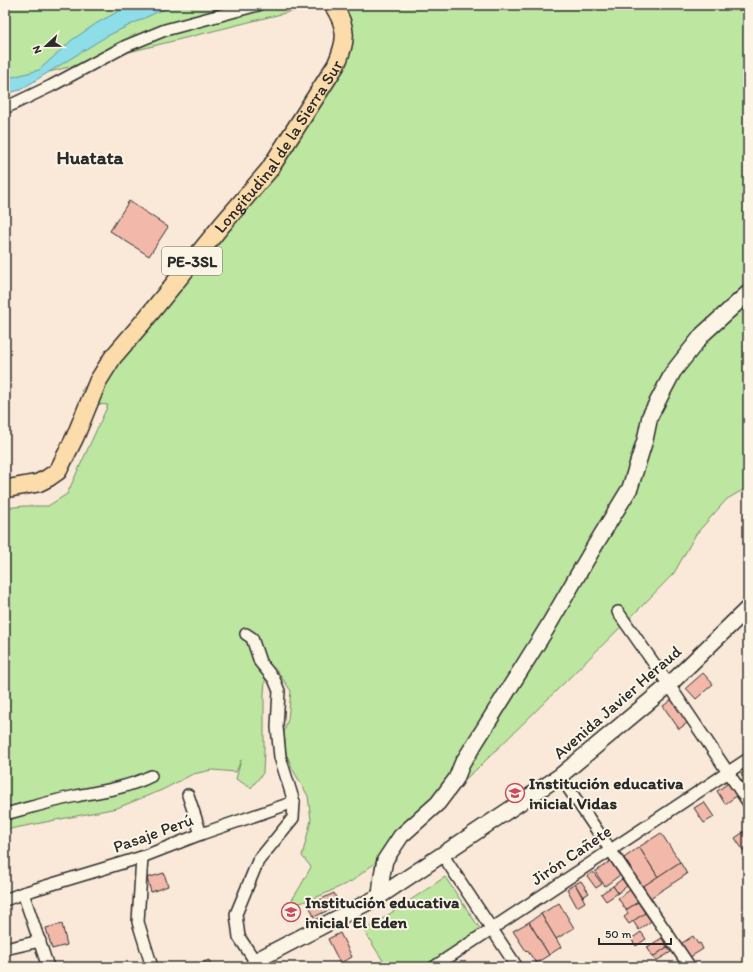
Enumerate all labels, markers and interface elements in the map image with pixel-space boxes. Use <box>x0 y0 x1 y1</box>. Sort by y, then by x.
north arrow <box>26 26 66 66</box>
text: N <box>30 44 45 55</box>
street label: Longitudinal de la Sierra Sur <box>210 56 347 237</box>
district label: Huatata <box>56 146 125 169</box>
road number: PE-3SL <box>162 247 222 275</box>
street label: Avenida Javier Heraud <box>549 641 686 763</box>
place label: Institución educativa inicial Vidas <box>529 773 684 813</box>
school or university icon: Institución educativa inicial Vidas <box>504 782 526 804</box>
street label: Pasaje Perú <box>110 809 196 857</box>
street label: Jirón Cañete <box>527 821 615 889</box>
place label: Institución educativa inicial El Eden <box>305 892 460 932</box>
school or university icon: Institución educativa inicial El Eden <box>280 901 302 923</box>
scale bar <box>599 920 671 946</box>
text: 50 m <box>605 927 631 941</box>

